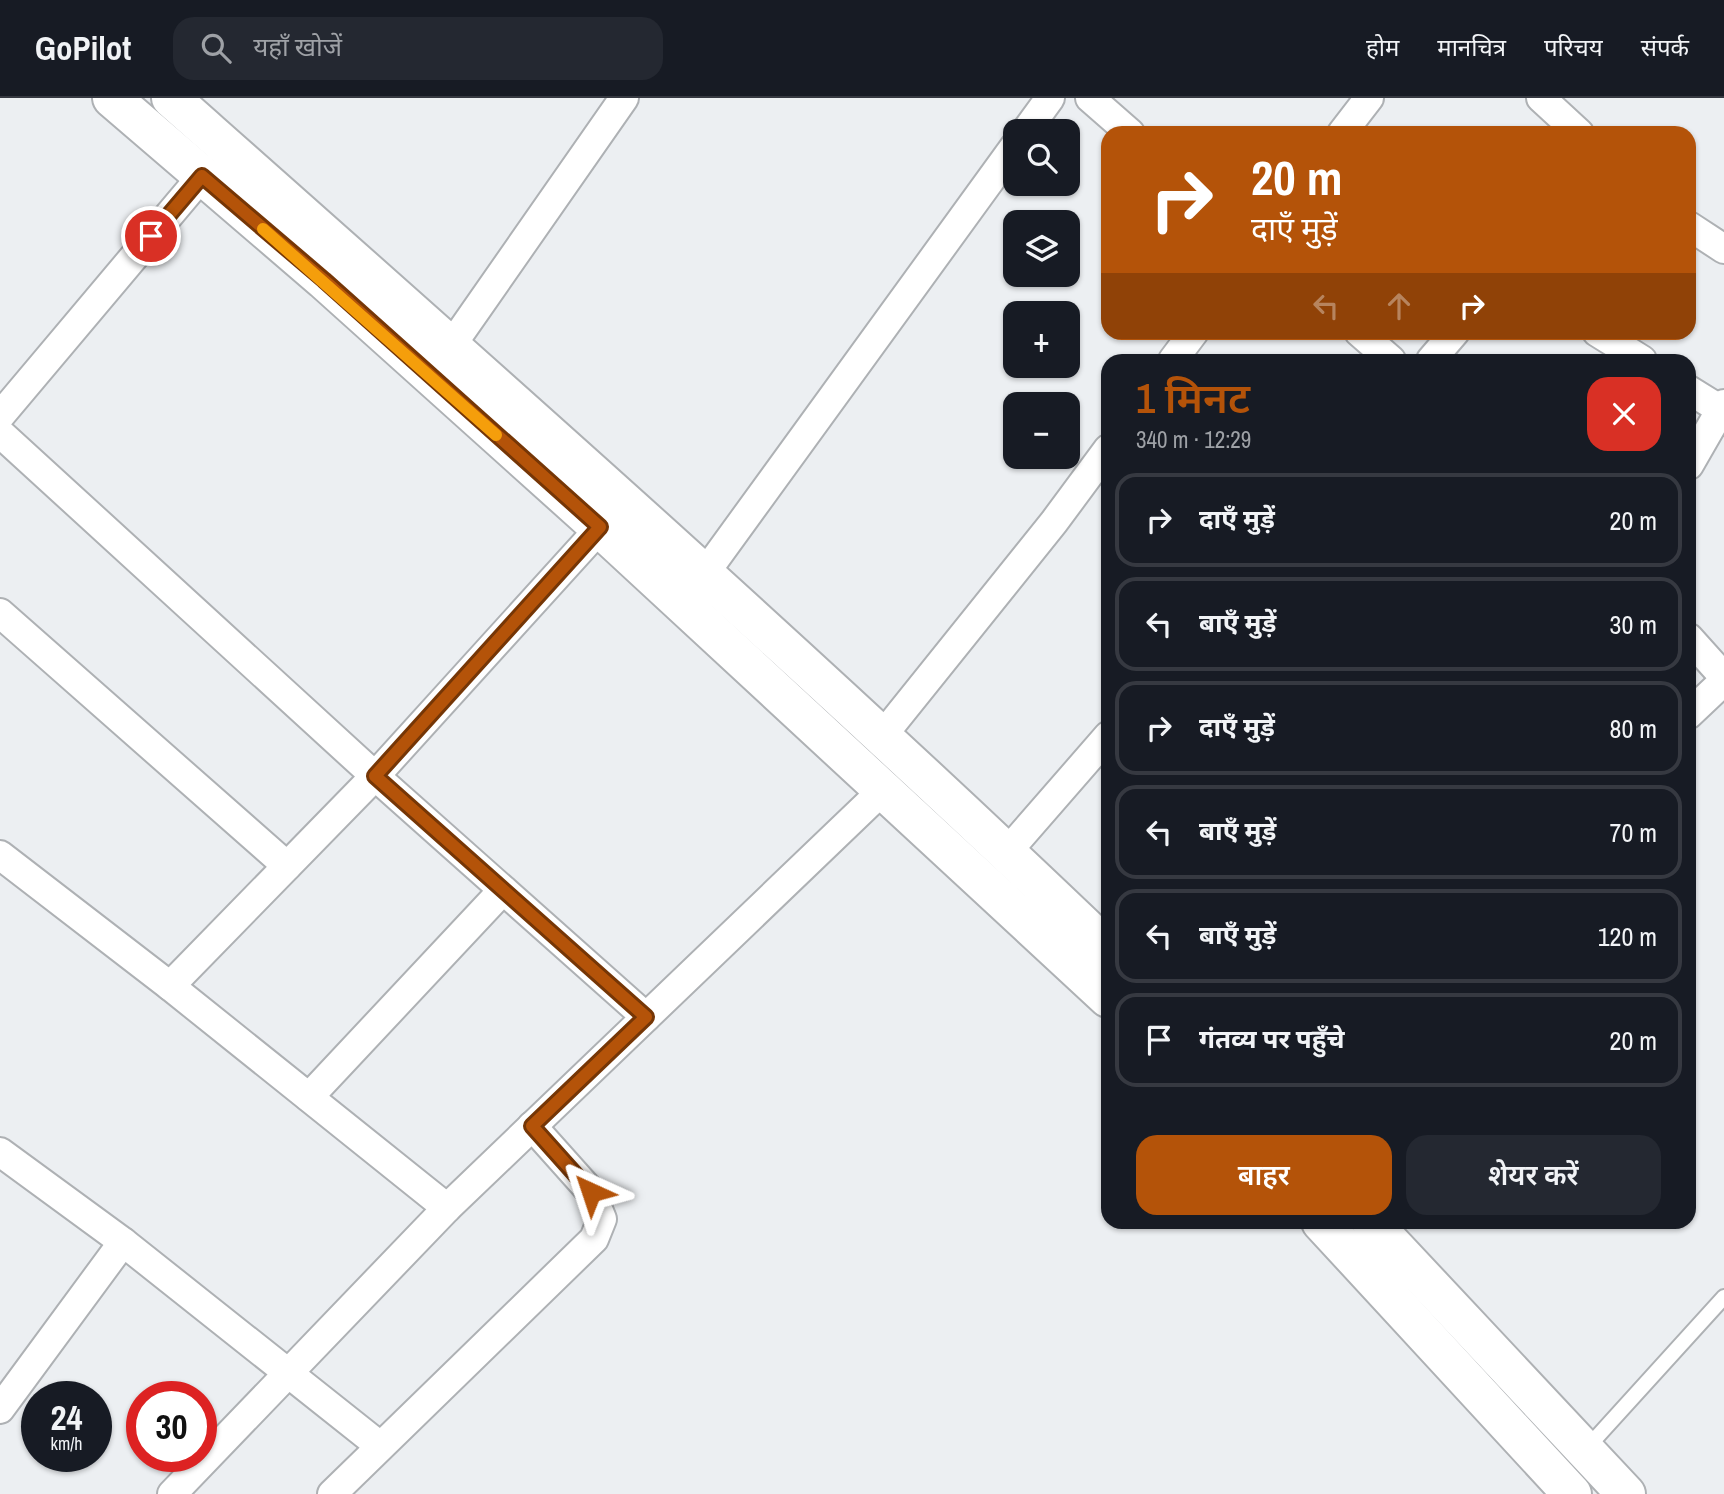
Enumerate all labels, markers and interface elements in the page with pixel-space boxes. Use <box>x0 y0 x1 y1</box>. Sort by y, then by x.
search box <box>173 17 663 80</box>
text: GoPilot <box>35 26 131 70</box>
icon: search <box>197 29 235 67</box>
text: यहाँ खोजें <box>253 29 342 64</box>
text: होम <box>1366 31 1399 63</box>
text: मानचित्र <box>1437 31 1506 63</box>
text: परिचय <box>1544 31 1603 63</box>
text: संपर्क <box>1641 31 1689 63</box>
map controls <box>1003 119 1080 469</box>
button: search <box>1003 119 1080 196</box>
text: 20 m <box>1251 144 1343 210</box>
icon: right <box>1136 154 1227 245</box>
pin <box>121 206 181 266</box>
text: दाएँ मुड़ें <box>1251 207 1338 250</box>
button: layers <box>1003 210 1080 287</box>
icon: arrive <box>132 217 170 255</box>
icon: left <box>1307 287 1345 325</box>
icon: ahead <box>1380 287 1418 325</box>
icon: right <box>1453 287 1491 325</box>
button: + <box>1003 301 1080 378</box>
text: 1 मिनट <box>1136 370 1250 426</box>
button: close <box>1587 377 1661 451</box>
button: − <box>1003 392 1080 469</box>
text: 340 m · 12:29 <box>1136 424 1251 455</box>
icon: right <box>1140 501 1178 539</box>
text: दाएँ मुड़ें <box>1199 501 1275 536</box>
text: 20 m <box>1610 503 1657 538</box>
icon: left <box>1140 605 1178 643</box>
text: बाएँ मुड़ें <box>1199 605 1276 640</box>
text: 30 m <box>1610 607 1657 642</box>
icon: right <box>1140 709 1178 747</box>
text: दाएँ मुड़ें <box>1199 709 1275 744</box>
text: 80 m <box>1610 711 1657 746</box>
icon: left <box>1140 813 1178 851</box>
text: बाएँ मुड़ें <box>1199 813 1276 848</box>
text: 70 m <box>1610 815 1657 850</box>
icon: left <box>1140 917 1178 955</box>
text: बाएँ मुड़ें <box>1199 917 1276 952</box>
text: 120 m <box>1598 919 1657 954</box>
icon: arrive <box>1140 1021 1178 1059</box>
text: गंतव्य पर पहुँचे <box>1199 1021 1345 1056</box>
text: 20 m <box>1610 1023 1657 1058</box>
button: बाहर <box>1136 1135 1392 1215</box>
button: शेयर करें <box>1406 1135 1661 1215</box>
position arrow <box>554 1155 628 1229</box>
speed limit sign: 30 <box>126 1381 217 1472</box>
text: 24 <box>51 1394 82 1441</box>
text: km/h <box>51 1431 83 1456</box>

